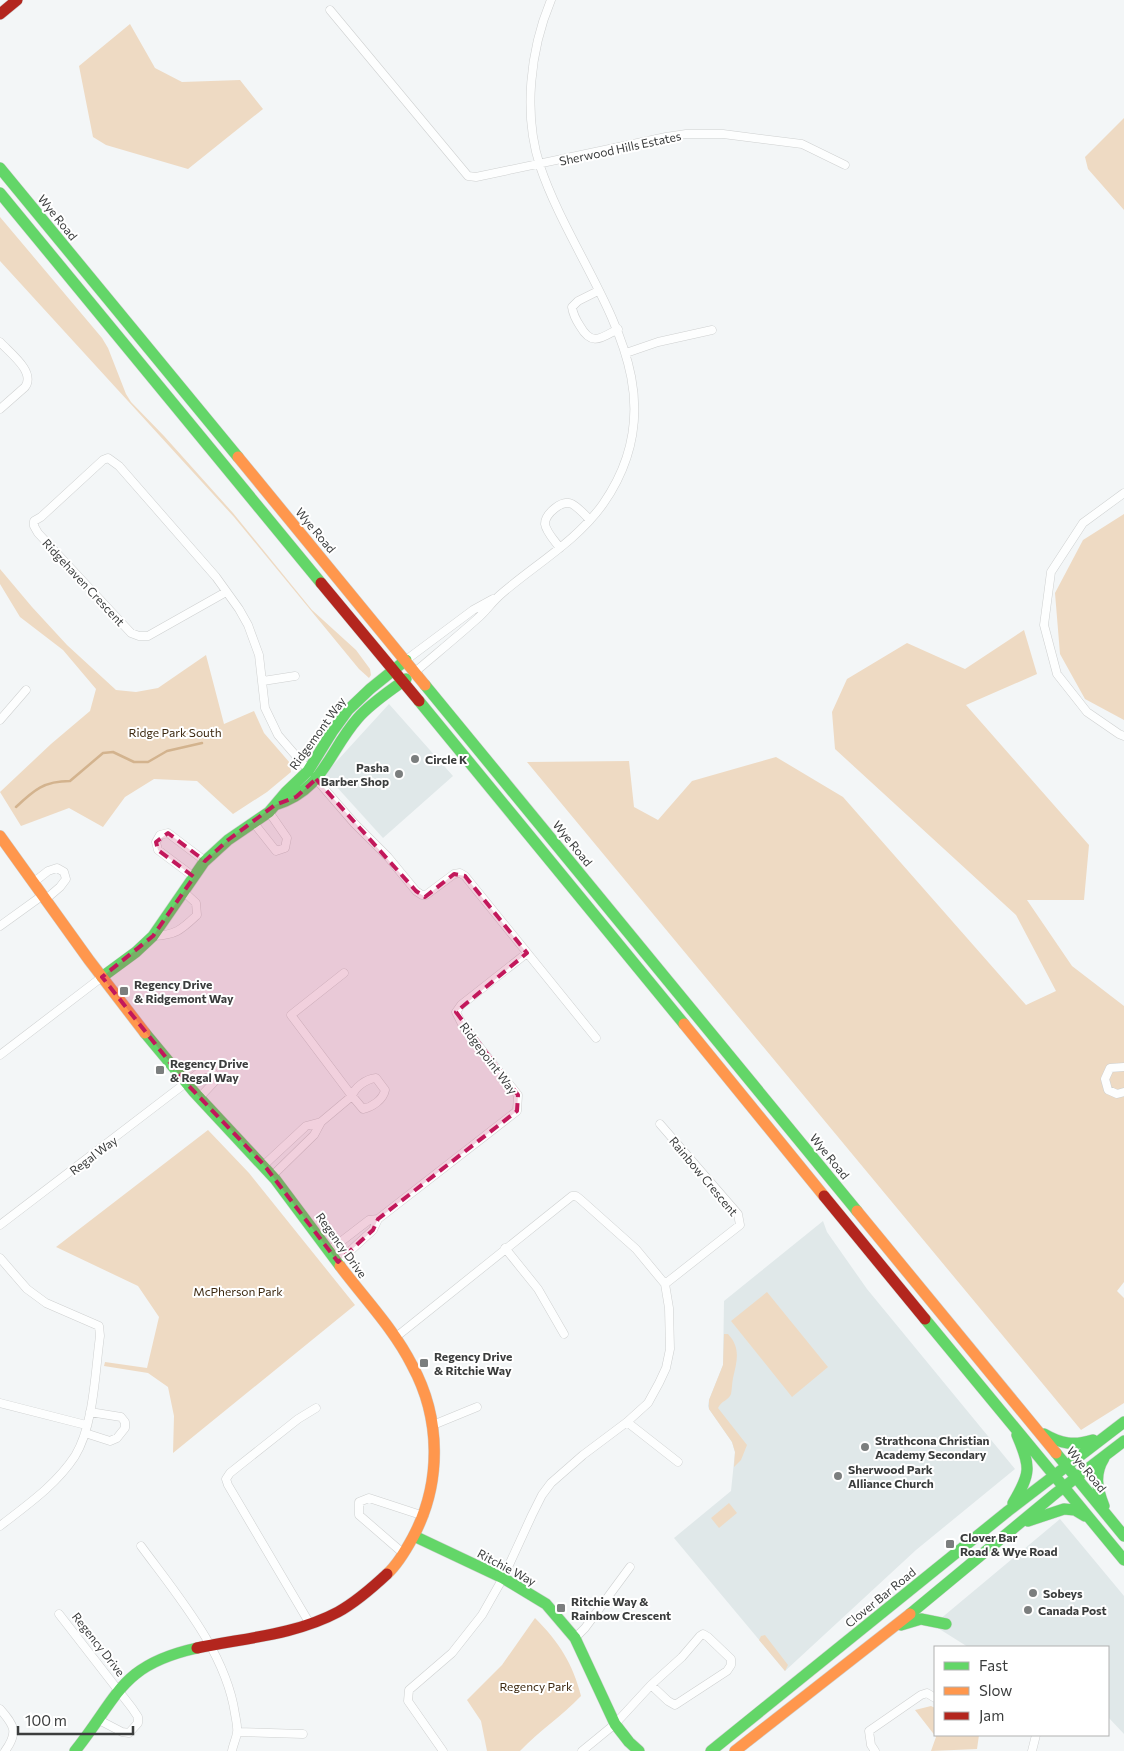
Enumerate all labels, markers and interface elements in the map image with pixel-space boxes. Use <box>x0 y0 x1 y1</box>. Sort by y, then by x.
street label: Sherwood Hills Estates <box>558 128 682 168</box>
street label: Wye Road <box>35 191 81 243</box>
street label: Wye Road <box>293 505 339 555</box>
street label: Ridgehaven Crescent <box>40 536 128 628</box>
street label: Ridgemont Way <box>286 694 348 772</box>
park label: Ridge Park South <box>128 725 222 739</box>
place label: Circle K <box>425 752 468 766</box>
marker: Circle K <box>409 753 421 765</box>
place label: Pasha Barber Shop <box>321 760 389 788</box>
marker: Pasha Barber Shop <box>393 768 405 780</box>
street label: Wye Road <box>550 817 596 869</box>
place label: Regency Drive & Ridgemont Way <box>134 977 234 1005</box>
marker: Regency Drive & Ridgemont Way <box>118 985 130 997</box>
street label: Ridgepoint Way <box>457 1019 521 1097</box>
place label: Regency Drive & Regal Way <box>170 1056 248 1084</box>
marker: Regency Drive & Regal Way <box>154 1064 166 1076</box>
street label: Wye Road <box>807 1130 853 1182</box>
street label: Regal Way <box>66 1133 120 1177</box>
street label: Rainbow Crescent <box>667 1134 741 1218</box>
street label: Regency Drive <box>314 1210 370 1280</box>
park label: McPherson Park <box>193 1284 283 1298</box>
place label: Regency Drive & Ritchie Way <box>434 1349 512 1377</box>
marker: Regency Drive & Ritchie Way <box>418 1357 430 1369</box>
place label: Strathcona Christian Academy Secondary <box>875 1433 990 1461</box>
marker: Strathcona Christian Academy Secondary <box>859 1441 871 1453</box>
street label: Wye Road <box>1064 1443 1110 1495</box>
place label: Sherwood Park Alliance Church <box>848 1462 934 1490</box>
marker: Sherwood Park Alliance Church <box>832 1470 844 1482</box>
place label: Clover Bar Road & Wye Road <box>960 1530 1058 1558</box>
marker: Clover Bar Road & Wye Road <box>944 1538 956 1550</box>
street label: Ritchie Way <box>475 1546 539 1588</box>
street label: Clover Bar Road <box>842 1564 918 1630</box>
place label: Sobeys <box>1043 1586 1083 1600</box>
marker: Sobeys <box>1027 1587 1039 1599</box>
place label: Ritchie Way & Rainbow Crescent <box>571 1594 671 1622</box>
marker: Ritchie Way & Rainbow Crescent <box>555 1602 567 1614</box>
place label: Canada Post <box>1038 1603 1107 1617</box>
marker: Canada Post <box>1022 1604 1034 1616</box>
street label: Regency Drive <box>70 1609 128 1679</box>
legend <box>934 1646 1109 1736</box>
text: Fast <box>979 1656 1008 1674</box>
park label: Regency Park <box>499 1679 573 1693</box>
text: Slow <box>979 1681 1012 1699</box>
scale bar <box>18 1704 132 1736</box>
text: Jam <box>979 1706 1004 1724</box>
text: 100 m <box>25 1711 67 1729</box>

